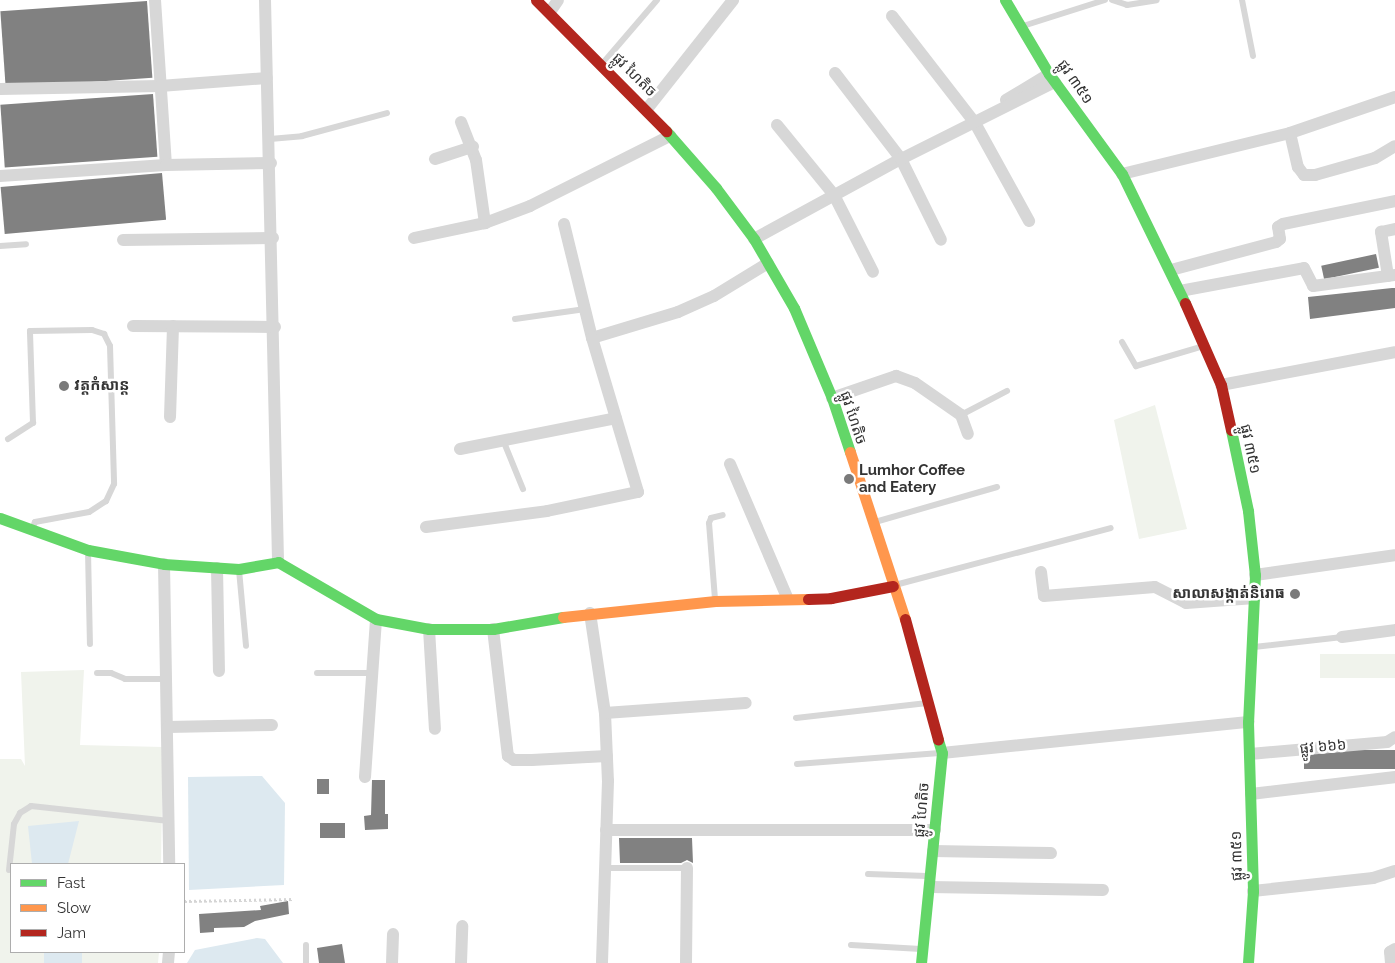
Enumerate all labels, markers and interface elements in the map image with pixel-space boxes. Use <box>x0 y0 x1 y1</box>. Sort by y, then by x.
street label: ផ្លូវ ហៃតិច <box>608 49 660 101</box>
street label: ផ្លូវ ៣៥១ <box>1053 56 1097 108</box>
place label: វត្តកំសាន្ត <box>74 377 129 395</box>
marker: វត្តកំសាន្ត <box>58 380 70 392</box>
street label: ផ្លូវ ហៃតិច <box>836 389 870 447</box>
street label: ផ្លូវ ៣៥១ <box>1236 423 1264 475</box>
place label: Lumhor Coffee and Eatery <box>859 461 965 496</box>
marker: Lumhor Coffee and Eatery <box>843 473 855 485</box>
place label: សាលាសង្កាត់និរោធ <box>1172 585 1285 603</box>
marker: សាលាសង្កាត់និរោធ <box>1289 588 1301 600</box>
street label: ផ្លូវ ៦៦៦ <box>1299 736 1347 758</box>
street label: ផ្លូវ ហៃតិច <box>911 782 933 838</box>
street label: ផ្លូវ ៣៥១ <box>1228 831 1246 881</box>
legend <box>10 863 185 953</box>
text: Fast <box>57 874 85 892</box>
text: Slow <box>57 899 91 917</box>
text: Jam <box>57 924 86 942</box>

